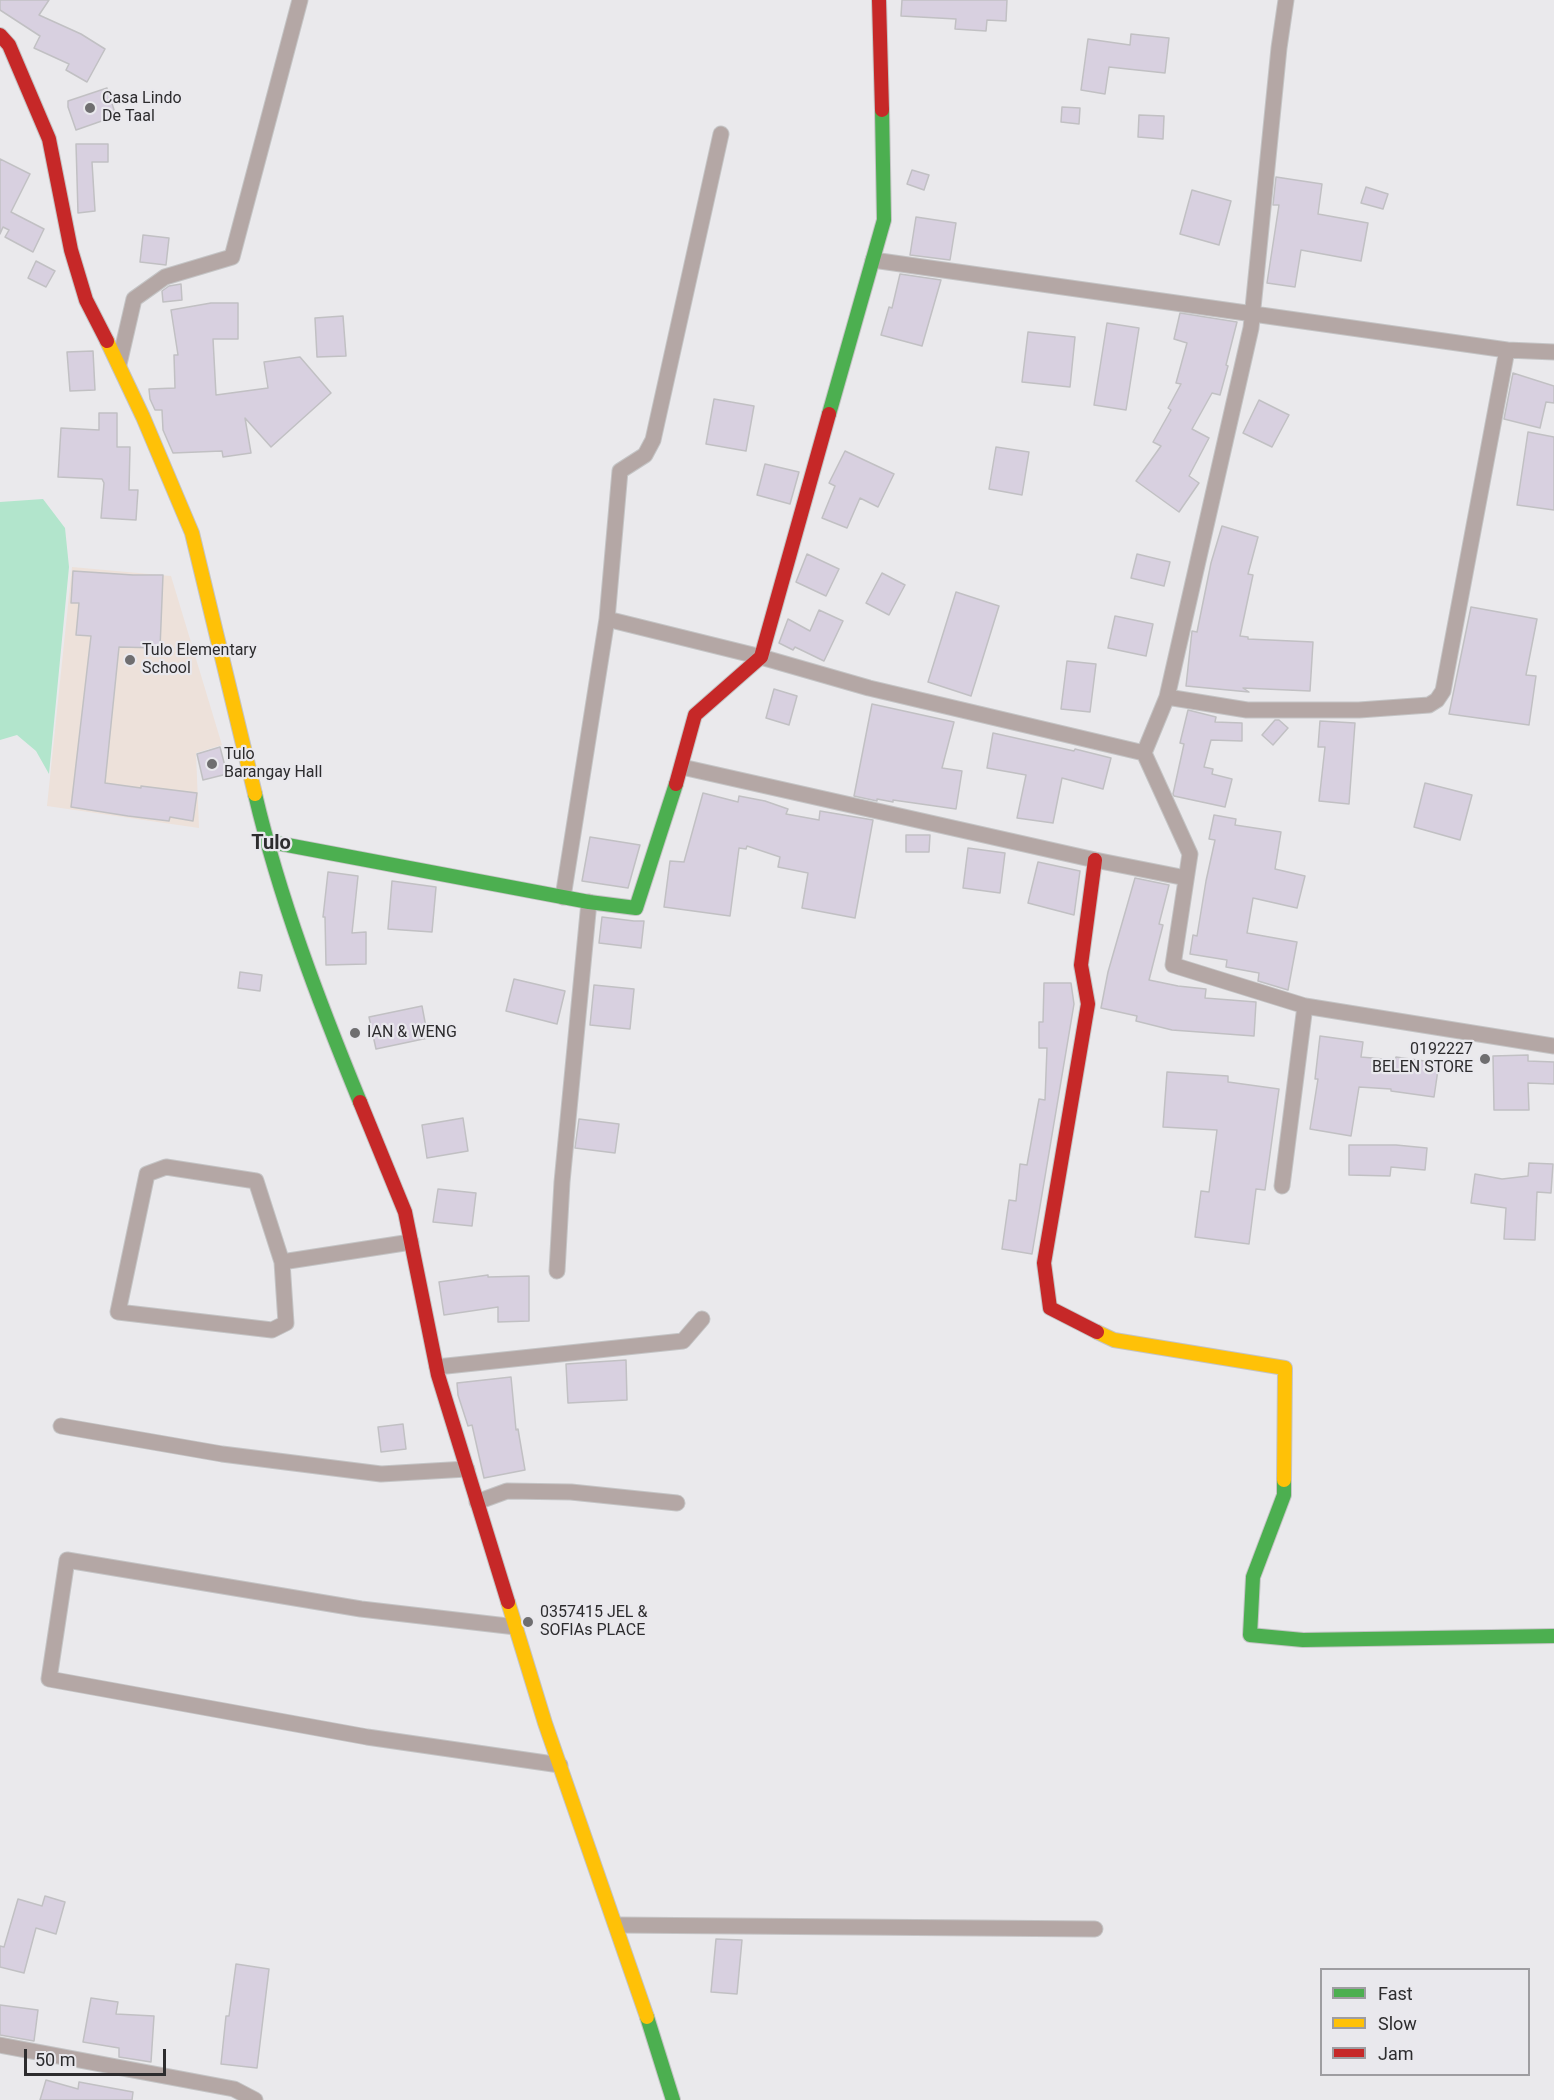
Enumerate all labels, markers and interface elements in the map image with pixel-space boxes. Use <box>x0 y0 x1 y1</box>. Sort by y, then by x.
place label: Casa Lindo De Taal <box>102 89 182 127</box>
marker: Casa Lindo De Taal <box>83 101 97 115</box>
place label: Tulo Elementary School <box>142 641 256 679</box>
marker: Tulo Elementary School <box>123 653 137 667</box>
place label: Tulo Barangay Hall <box>224 745 322 783</box>
marker: Tulo Barangay Hall <box>205 757 219 771</box>
district label: Tulo <box>251 832 291 856</box>
place label: IAN & WENG <box>367 1023 457 1043</box>
marker: IAN & WENG <box>348 1026 362 1040</box>
place label: 0192227 BELEN STORE <box>1372 1040 1473 1078</box>
marker: 0192227 BELEN STORE <box>1478 1052 1492 1066</box>
place label: 0357415 JEL & SOFIAs PLACE <box>540 1603 647 1641</box>
marker: 0357415 JEL & SOFIAs PLACE <box>521 1615 535 1629</box>
legend <box>1320 1968 1530 2076</box>
text: Fast <box>1378 1983 1413 2004</box>
text: Slow <box>1378 2013 1417 2034</box>
scale bar <box>27 2037 170 2075</box>
text: Jam <box>1378 2043 1414 2064</box>
text: 50 m <box>35 2049 75 2070</box>

